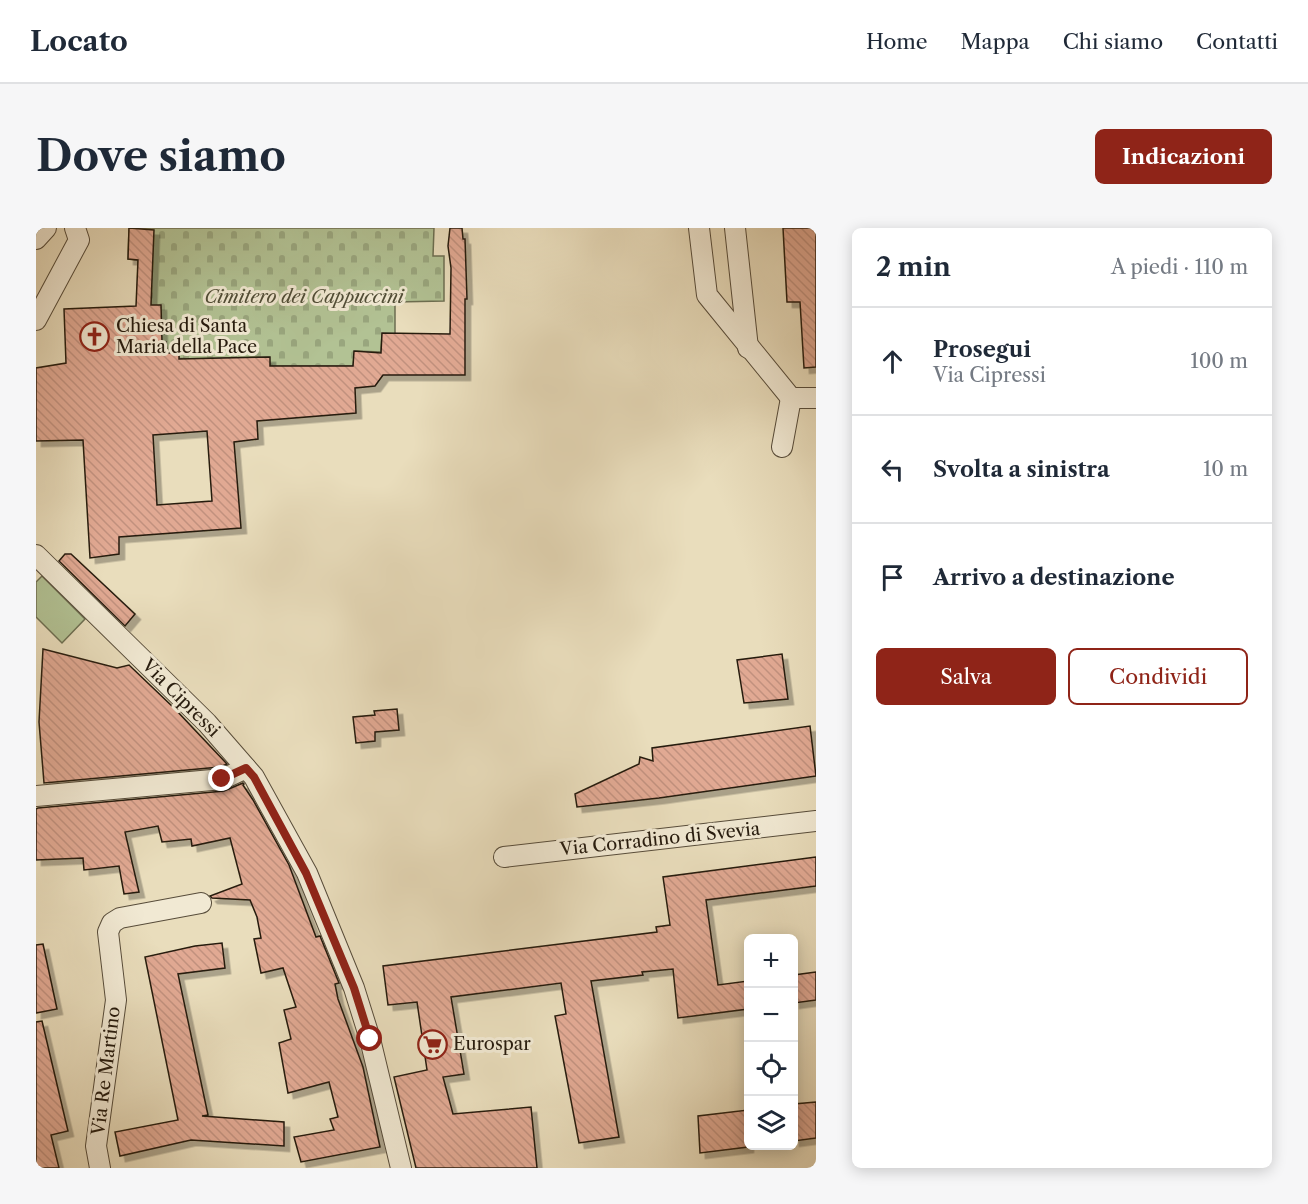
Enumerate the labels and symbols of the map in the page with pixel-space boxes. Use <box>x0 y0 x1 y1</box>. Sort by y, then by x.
park label: Cimitero dei Cappuccini <box>204 286 405 308</box>
place label: Chiesa di Santa Maria della Pace <box>116 315 257 358</box>
church icon: Chiesa di Santa Maria della Pace <box>79 320 111 352</box>
street label: Via Cipressi <box>137 654 225 742</box>
route end <box>208 765 234 791</box>
street label: Via Corradino di Svevia <box>558 817 762 861</box>
street label: Via Re Martino <box>87 1005 125 1138</box>
route start <box>356 1025 382 1051</box>
supermarket icon: Eurospar <box>416 1028 448 1060</box>
place label: Eurospar <box>453 1033 531 1055</box>

